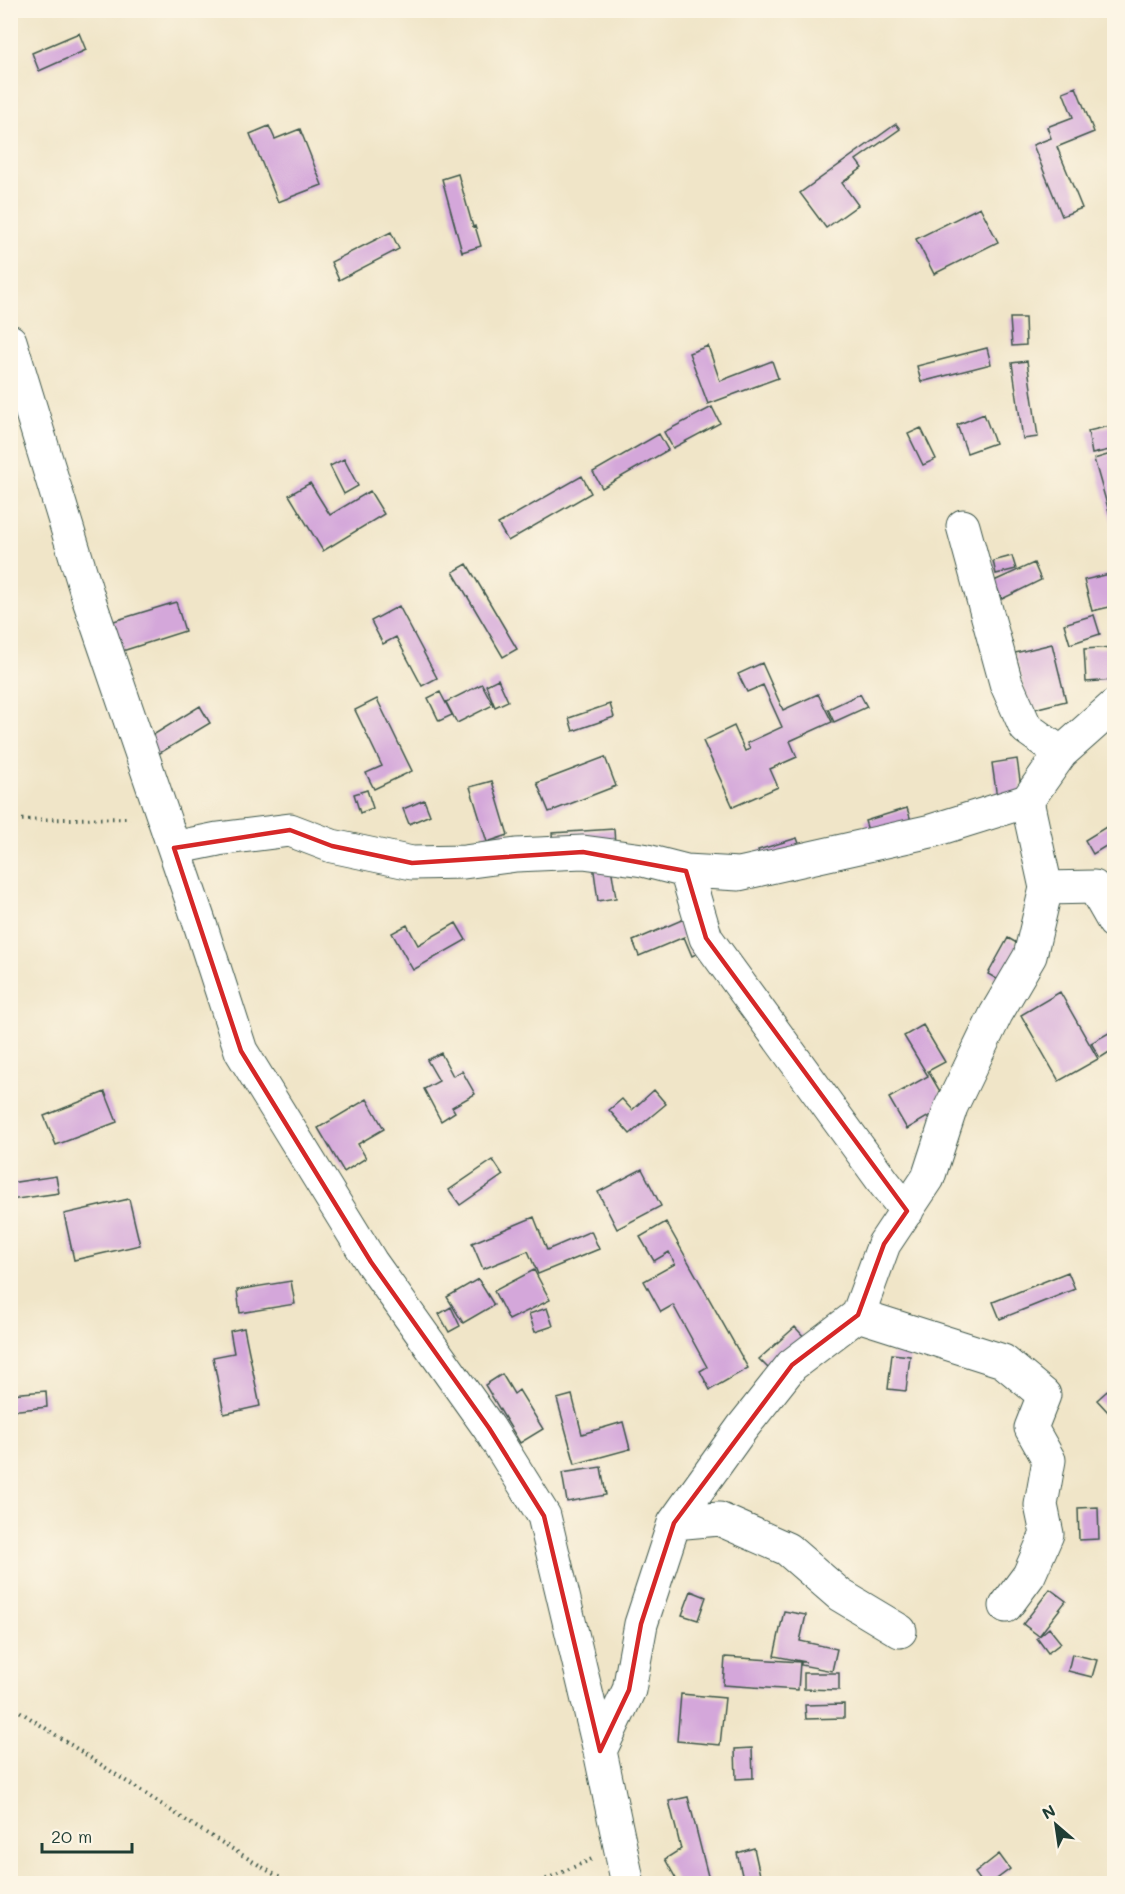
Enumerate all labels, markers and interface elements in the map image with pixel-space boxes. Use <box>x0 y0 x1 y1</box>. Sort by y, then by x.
north arrow <box>1026 1795 1086 1855</box>
text: N <box>1038 1799 1059 1824</box>
scale bar <box>42 1816 132 1854</box>
text: 20 m <box>51 1824 92 1848</box>

